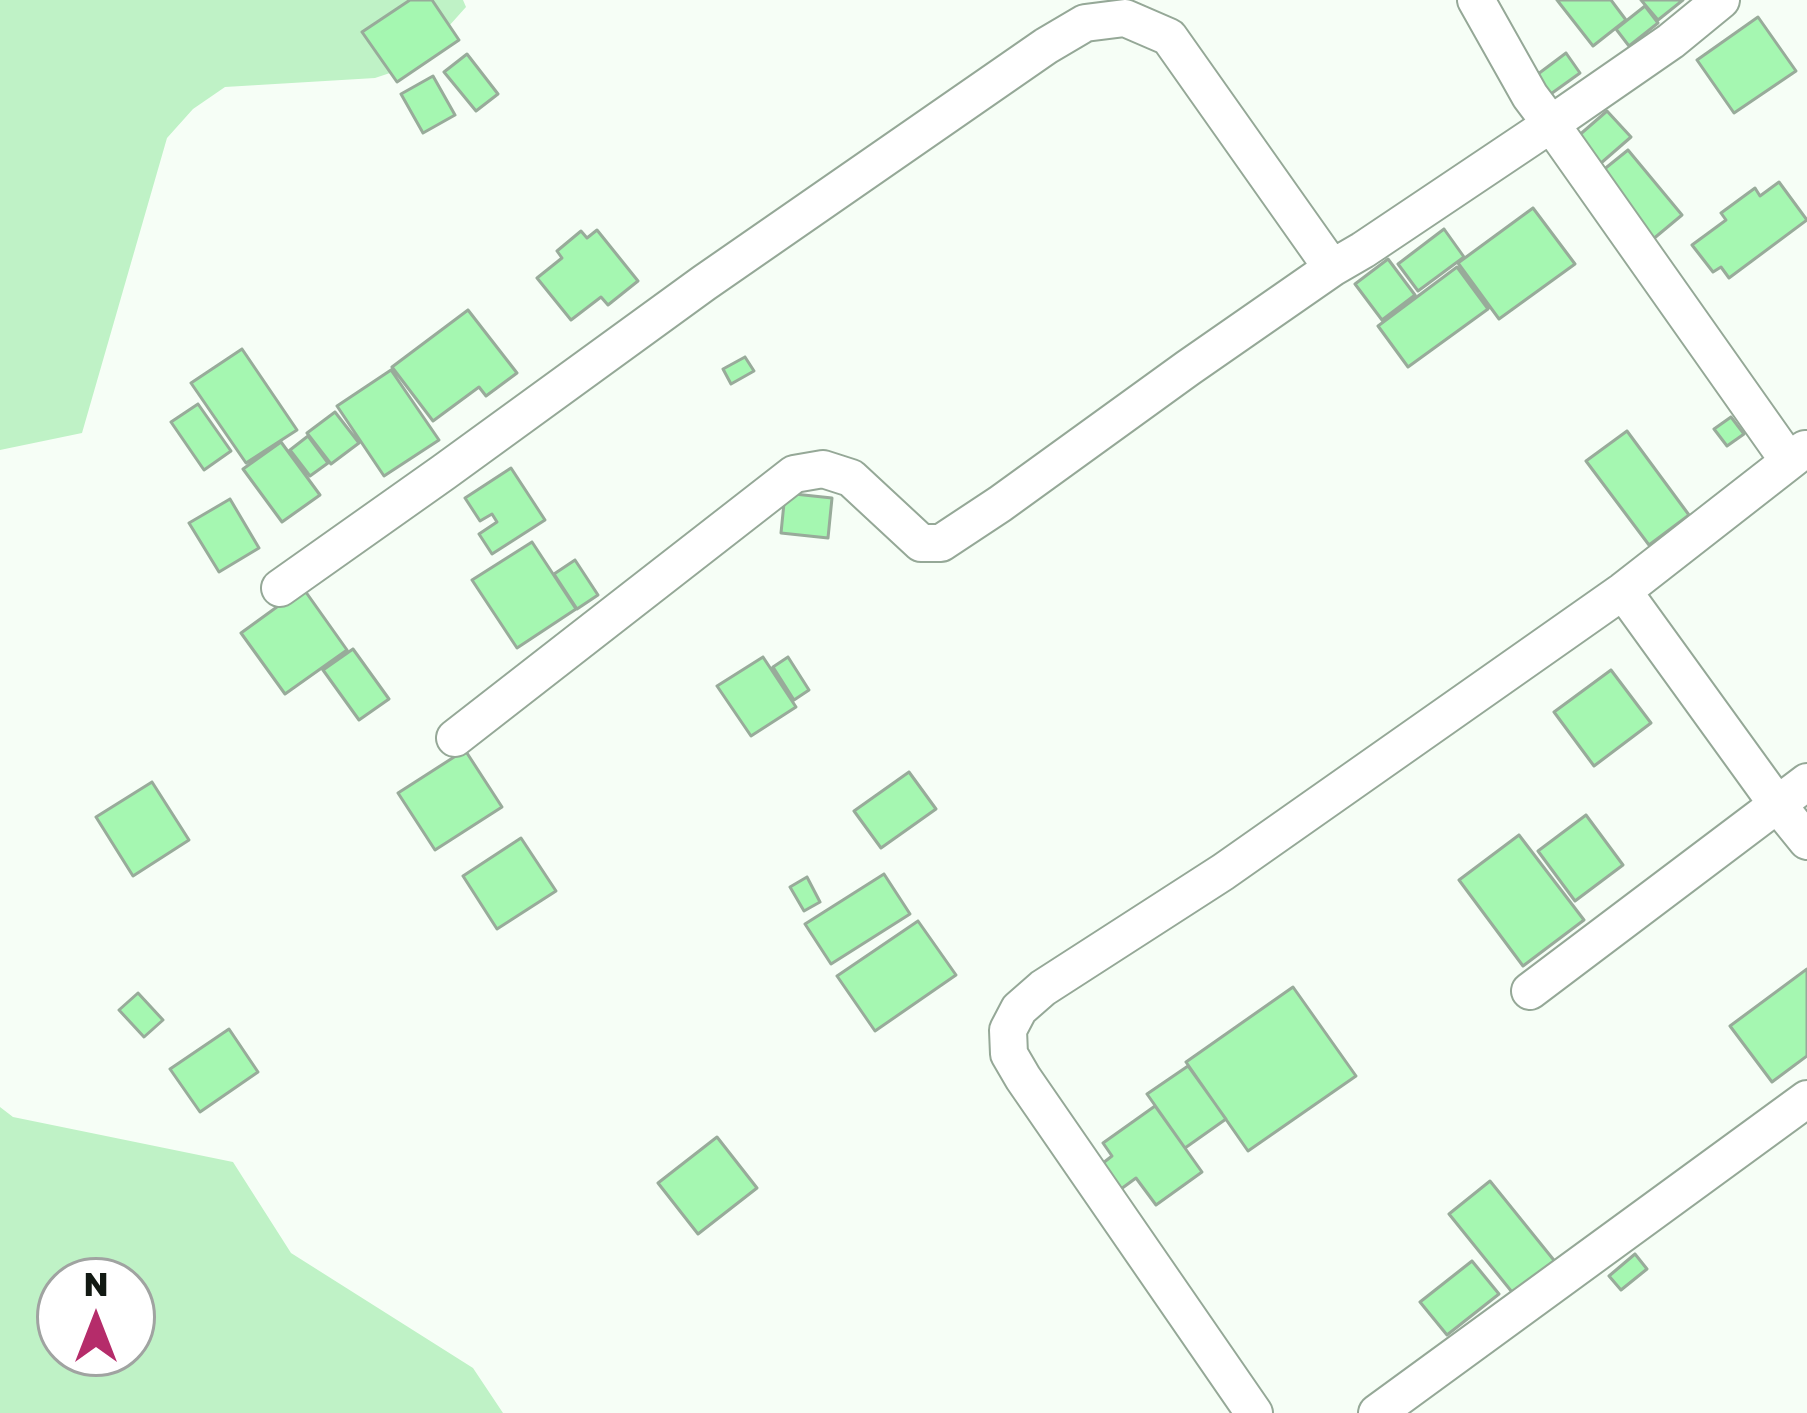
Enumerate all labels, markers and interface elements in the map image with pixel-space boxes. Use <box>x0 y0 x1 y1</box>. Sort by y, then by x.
north arrow <box>36 1257 156 1377</box>
text: N <box>83 1264 109 1303</box>

